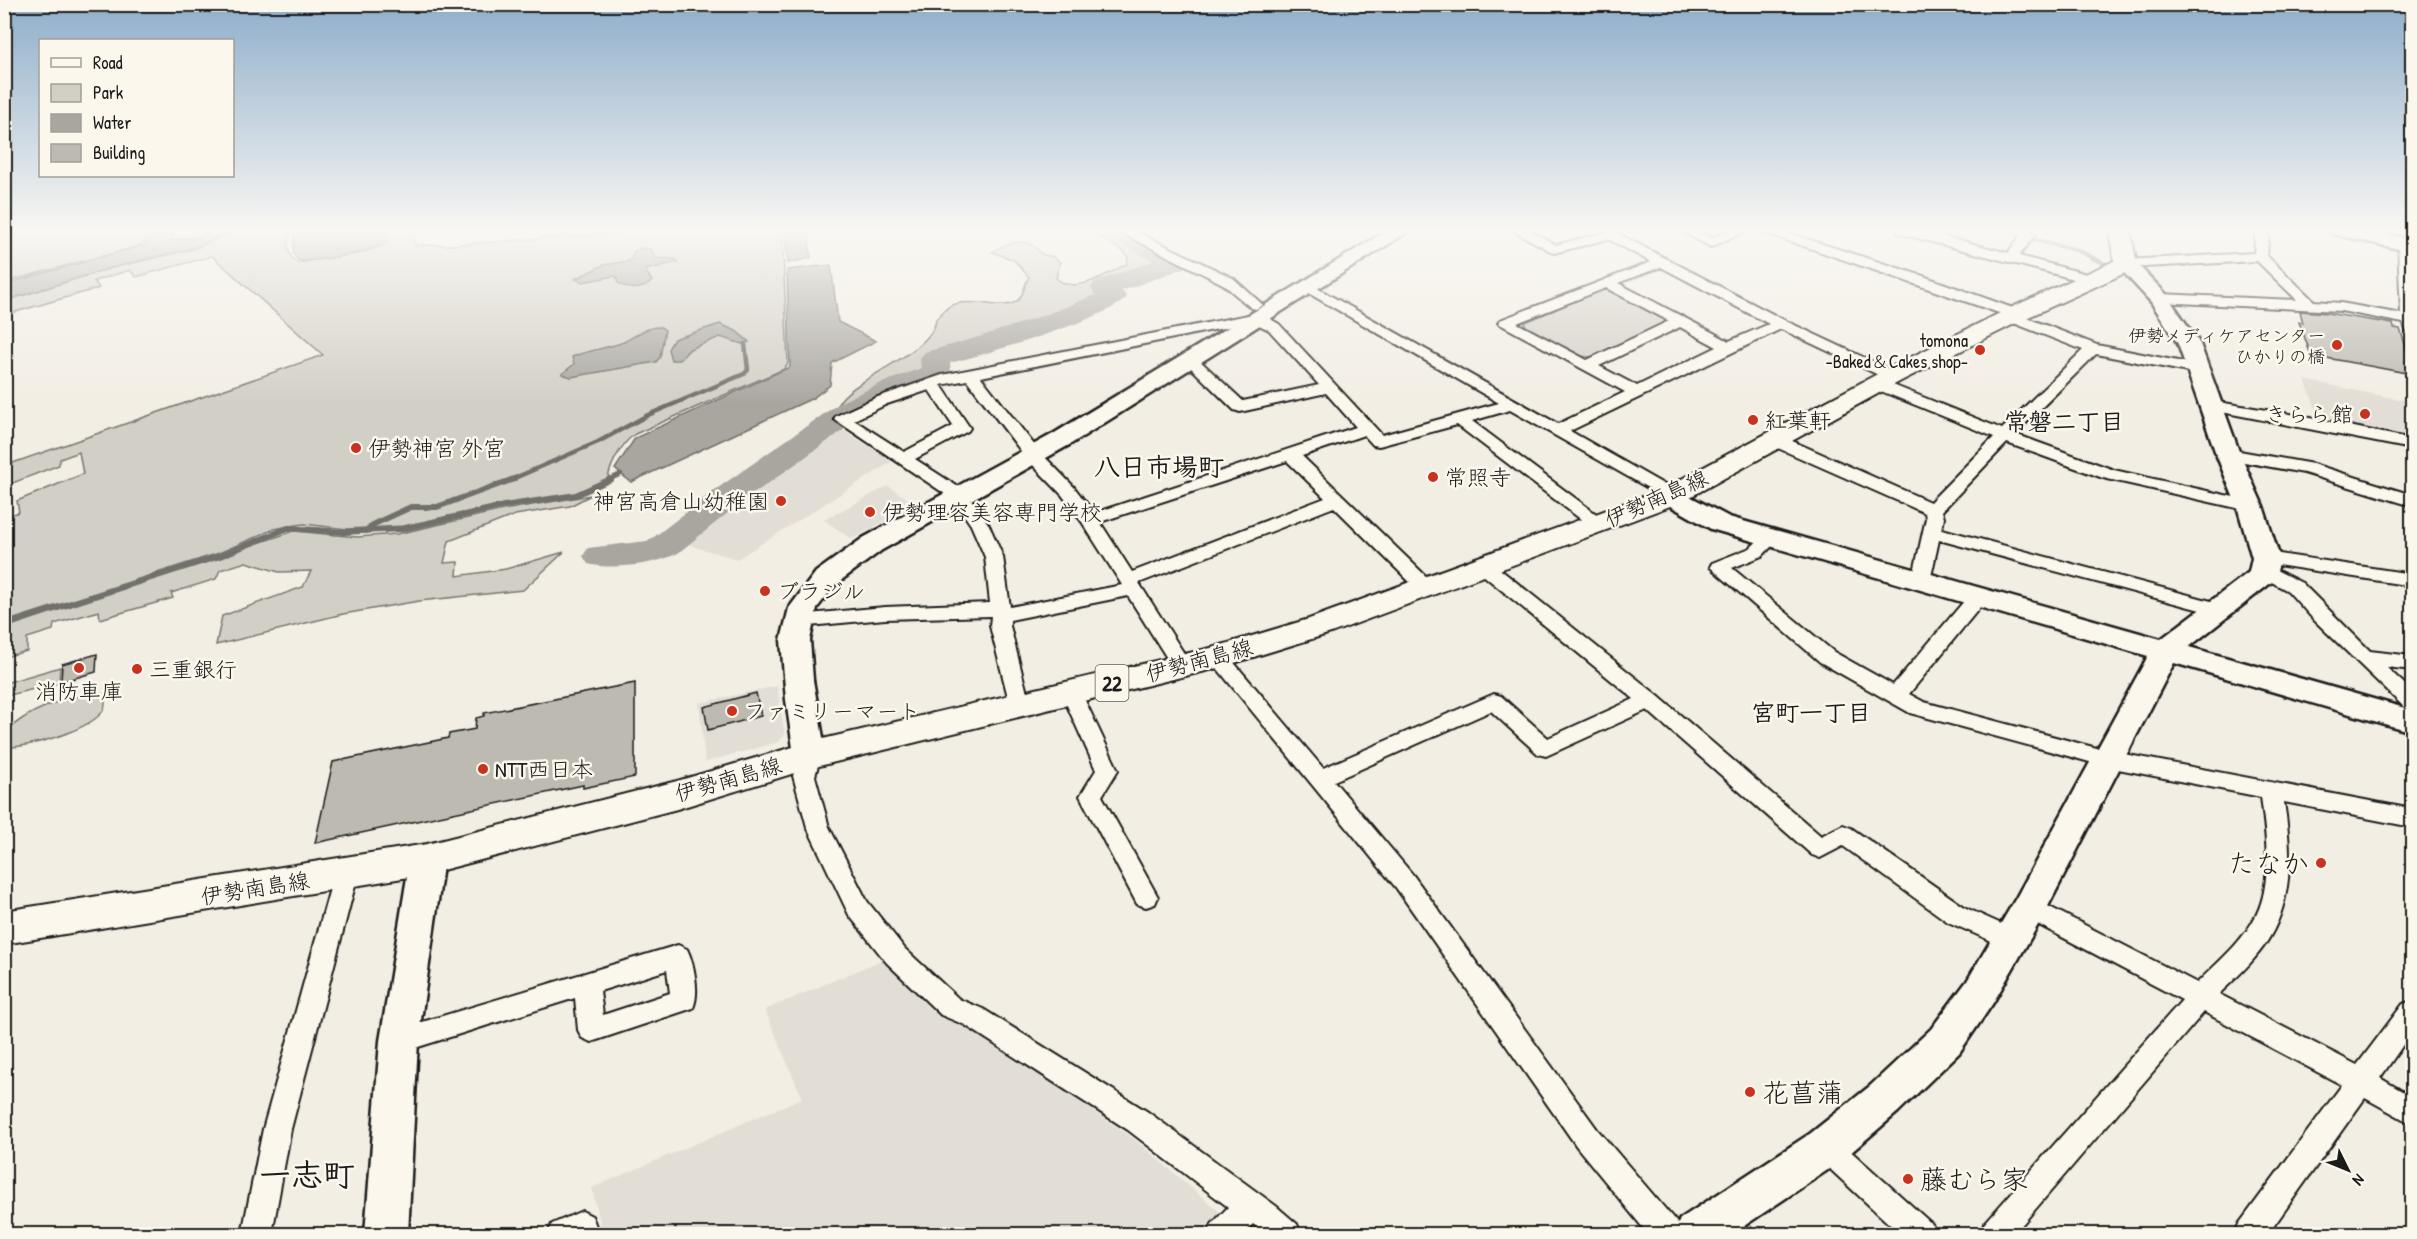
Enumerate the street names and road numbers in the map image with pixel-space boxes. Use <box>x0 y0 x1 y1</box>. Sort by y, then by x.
street label: 伊勢南島線 <box>1600 462 1712 534</box>
street label: 伊勢南島線 <box>1142 631 1256 689</box>
road number: 22 <box>1096 665 1128 701</box>
street label: 伊勢南島線 <box>671 749 785 809</box>
street label: 伊勢南島線 <box>198 865 312 911</box>

